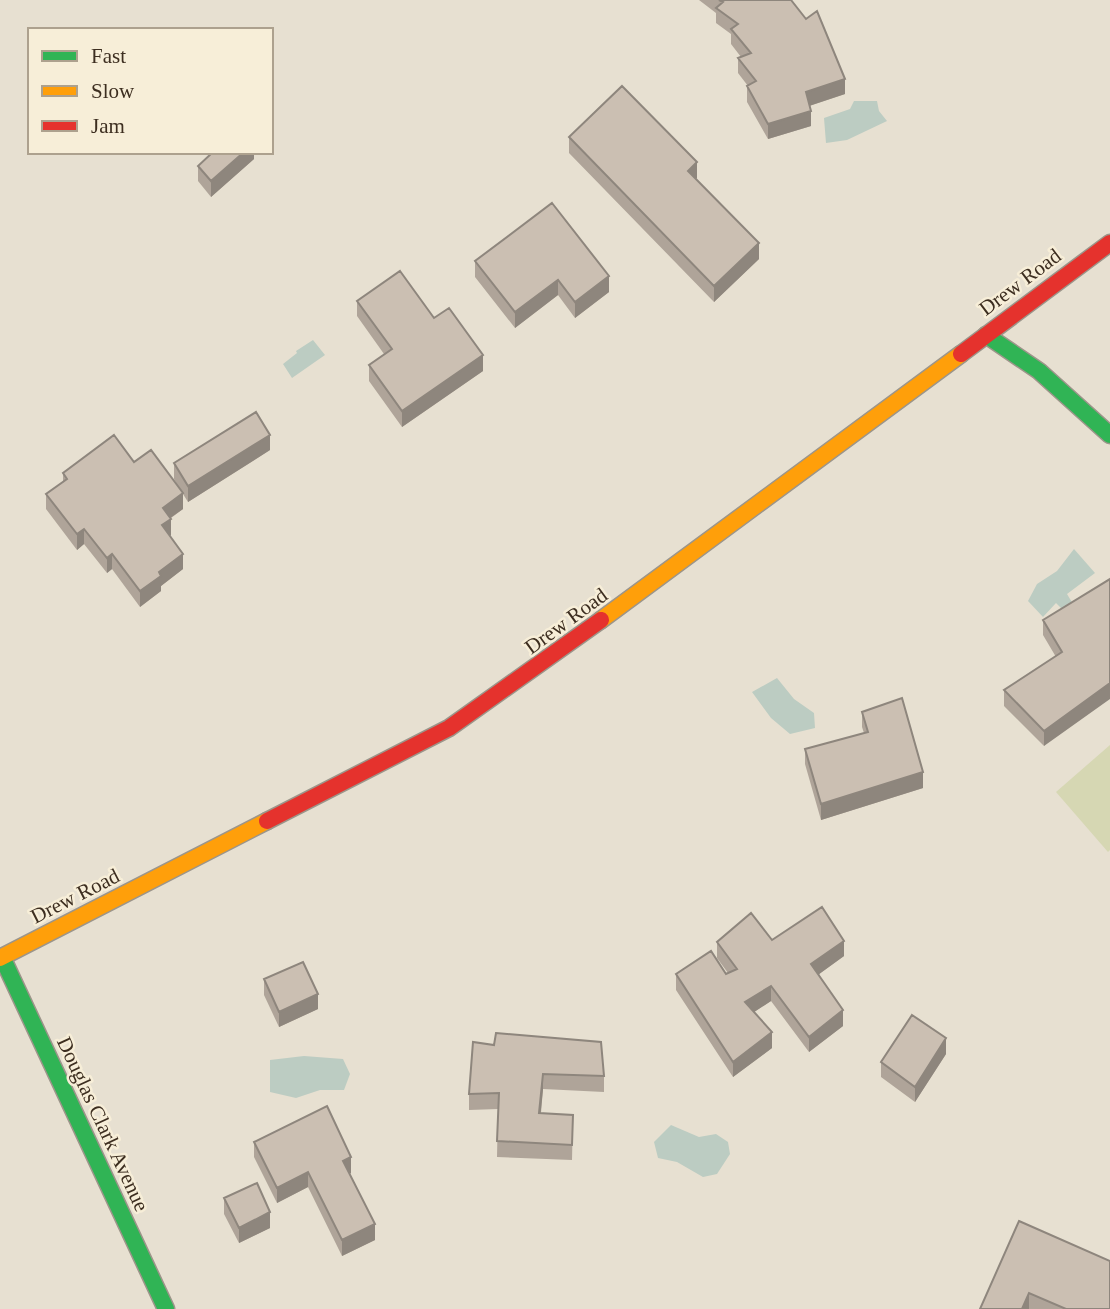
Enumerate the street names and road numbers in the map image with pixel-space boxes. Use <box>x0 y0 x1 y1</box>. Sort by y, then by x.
street label: Drew Road <box>974 243 1066 321</box>
street label: Drew Road <box>520 583 612 659</box>
street label: Drew Road <box>27 863 124 929</box>
street label: Douglas Clark Avenue <box>52 1033 154 1215</box>

